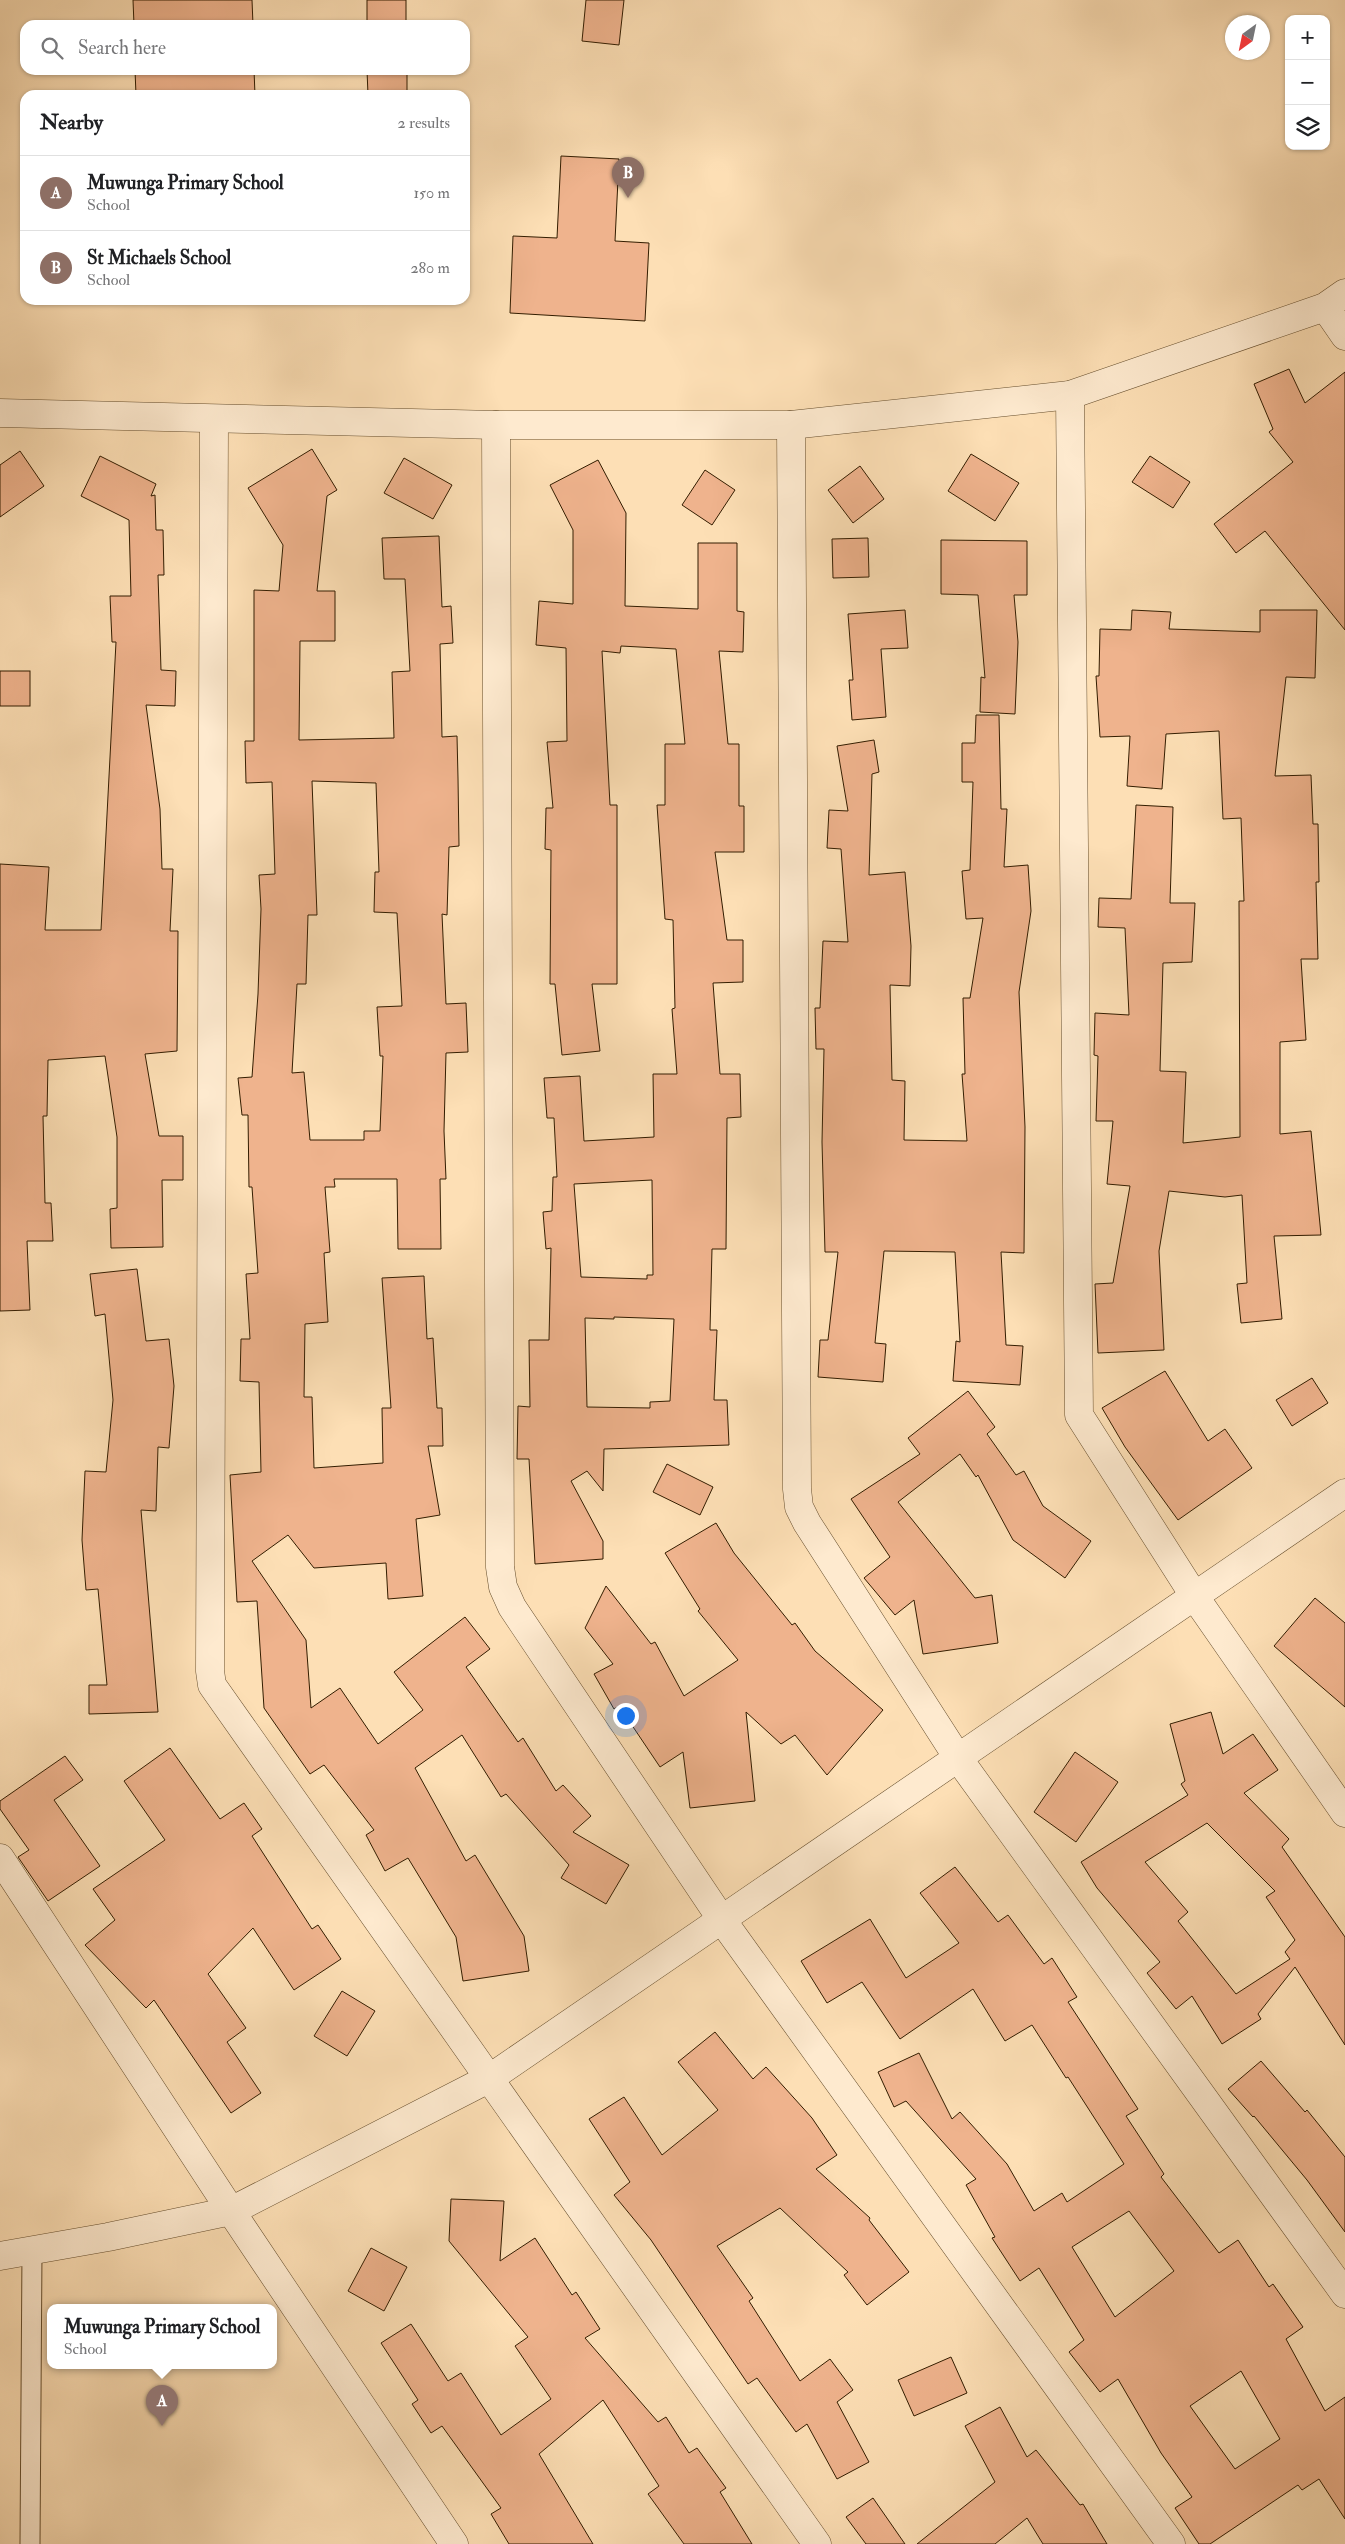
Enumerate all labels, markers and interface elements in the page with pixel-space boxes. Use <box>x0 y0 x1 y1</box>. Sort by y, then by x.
north arrow <box>1225 15 1270 60</box>
map controls <box>1285 15 1330 150</box>
button: + <box>1285 15 1330 60</box>
search box <box>20 20 470 75</box>
icon: search <box>38 34 66 62</box>
text: Search here <box>78 36 166 60</box>
button: − <box>1285 60 1330 105</box>
button: layers <box>1285 105 1330 150</box>
text: Nearby <box>40 109 103 136</box>
text: 2 results <box>397 113 450 133</box>
pin: B <box>612 157 644 198</box>
text: Muwunga Primary School <box>87 171 284 195</box>
text: A <box>51 183 61 203</box>
text: 150 m <box>413 183 450 203</box>
text: School <box>87 195 130 215</box>
text: St Michaels School <box>87 246 231 270</box>
text: B <box>51 258 61 278</box>
text: 280 m <box>410 258 450 278</box>
text: School <box>87 270 130 290</box>
your location <box>613 1703 639 1729</box>
popup <box>47 2304 277 2369</box>
text: Muwunga Primary School <box>64 2315 260 2339</box>
text: School <box>64 2339 107 2359</box>
pin: A <box>146 2385 178 2426</box>

